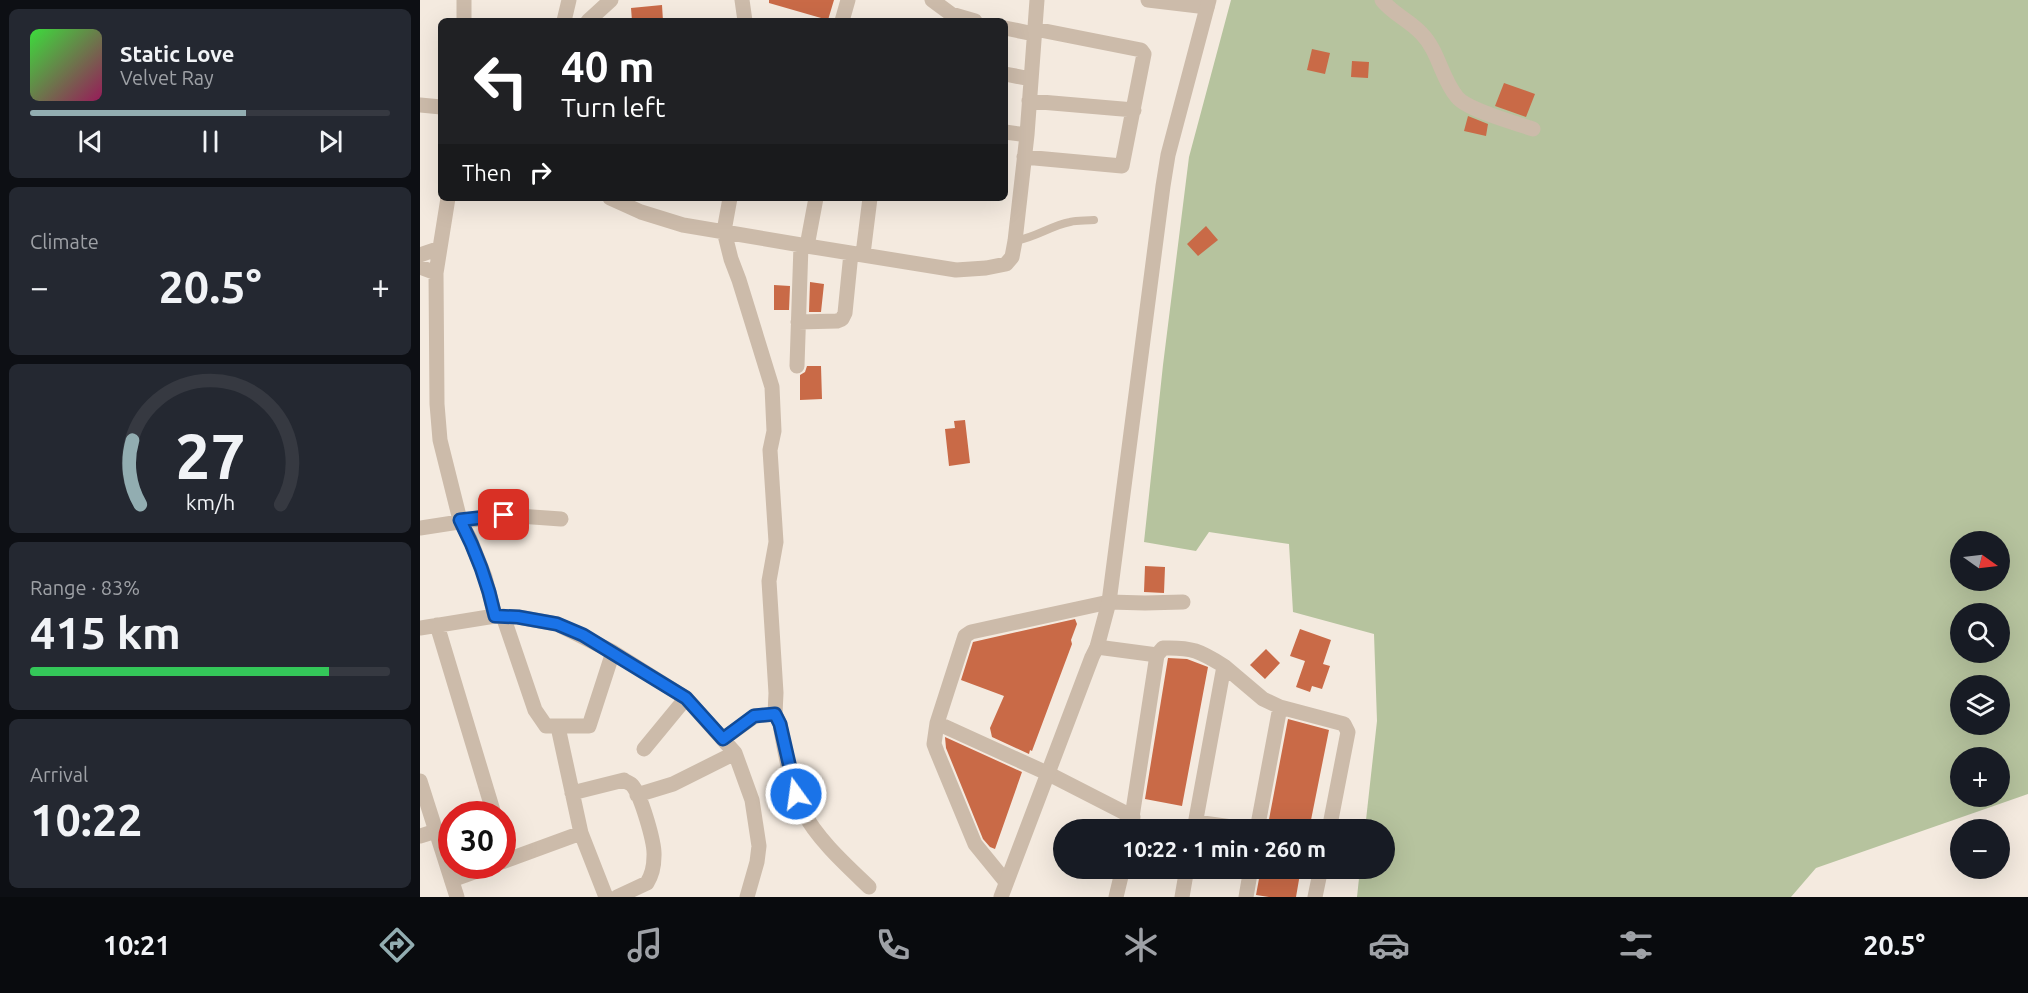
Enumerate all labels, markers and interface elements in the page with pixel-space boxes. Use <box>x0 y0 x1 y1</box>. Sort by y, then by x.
text: Static Love <box>120 41 235 66</box>
icon: left <box>462 42 540 120</box>
text: 40 m <box>561 43 655 90</box>
text: Velvet Ray <box>120 66 214 89</box>
text: Turn left <box>561 92 665 122</box>
icon: previous <box>74 125 107 158</box>
icon: pause <box>194 125 227 158</box>
icon: next <box>314 125 347 158</box>
icon: right <box>524 156 557 189</box>
text: Then <box>462 160 512 185</box>
text: Climate <box>30 230 99 253</box>
text: 20.5° <box>158 261 262 312</box>
text: − <box>30 268 49 305</box>
text: + <box>371 268 390 305</box>
text: 27 <box>175 422 245 492</box>
pin <box>478 489 529 540</box>
text: km/h <box>185 491 235 515</box>
icon: arrive <box>487 498 520 531</box>
north arrow <box>1950 531 2010 591</box>
map controls <box>1950 531 2010 879</box>
text: Range · 83% <box>30 576 140 599</box>
button: search <box>1950 603 2010 663</box>
text: 415 km <box>30 607 181 658</box>
button: layers <box>1950 675 2010 735</box>
button: + <box>1950 747 2010 807</box>
position arrow <box>764 762 828 826</box>
text: Arrival <box>30 763 88 786</box>
text: 10:22 <box>30 794 143 845</box>
speed limit sign: 30 <box>438 801 516 879</box>
button: − <box>1950 819 2010 879</box>
text: 10:22 · 1 min · 260 m <box>1122 836 1326 861</box>
icon: directions <box>376 924 418 966</box>
icon: music <box>624 924 666 966</box>
icon: phone <box>872 924 914 966</box>
icon: climate <box>1120 924 1162 966</box>
icon: car <box>1368 924 1410 966</box>
icon: filters <box>1615 924 1657 966</box>
text: 10:21 <box>103 930 170 960</box>
text: 20.5° <box>1863 930 1925 960</box>

